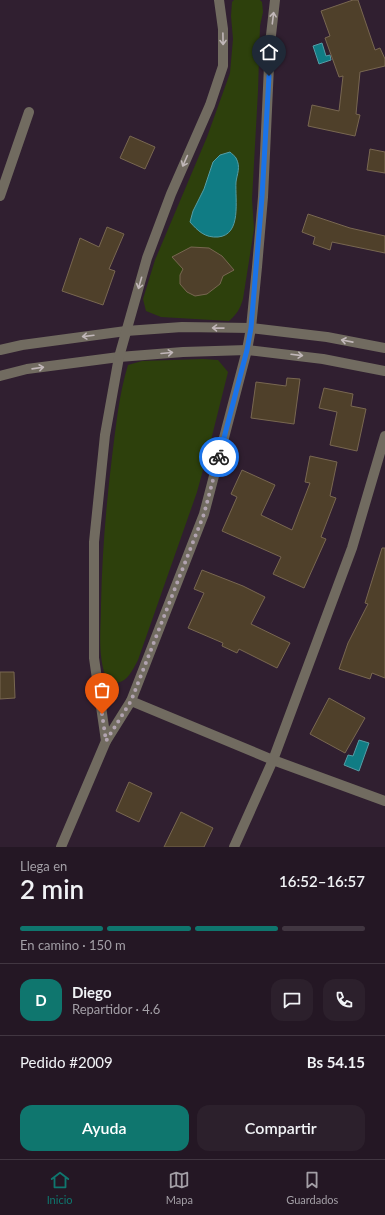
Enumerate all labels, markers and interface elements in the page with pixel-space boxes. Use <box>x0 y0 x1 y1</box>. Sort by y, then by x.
one-way arrow <box>269 12 277 25</box>
one-way arrow <box>219 32 227 45</box>
pin <box>252 35 286 76</box>
icon: home <box>258 41 280 63</box>
one-way arrow <box>181 155 189 167</box>
one-way arrow <box>136 276 143 289</box>
one-way arrow <box>212 324 225 332</box>
one-way arrow <box>82 333 95 340</box>
one-way arrow <box>341 337 354 345</box>
one-way arrow <box>160 349 173 356</box>
one-way arrow <box>290 352 303 359</box>
one-way arrow <box>31 364 44 372</box>
courier <box>199 437 239 477</box>
icon: bike <box>208 446 230 468</box>
pin <box>85 673 119 714</box>
icon: bag <box>91 679 113 701</box>
text: Llega en <box>20 858 67 874</box>
text: 16:52–16:57 <box>279 872 365 890</box>
text: 2 min <box>20 873 84 905</box>
text: En camino · 150 m <box>20 937 126 953</box>
button: chat <box>271 979 313 1021</box>
button: phone <box>323 979 365 1021</box>
text: Diego <box>72 983 112 1001</box>
text: D <box>35 991 47 1009</box>
text: Repartidor · 4.6 <box>72 1001 160 1017</box>
text: Pedido #2009 <box>20 1053 113 1071</box>
text: Bs 54.15 <box>307 1053 365 1071</box>
button: Ayuda <box>20 1105 189 1151</box>
button: Compartir <box>197 1105 365 1151</box>
tab: Inicio <box>47 1169 73 1206</box>
tab: Mapa <box>166 1169 193 1206</box>
tab: Guardados <box>286 1169 338 1206</box>

